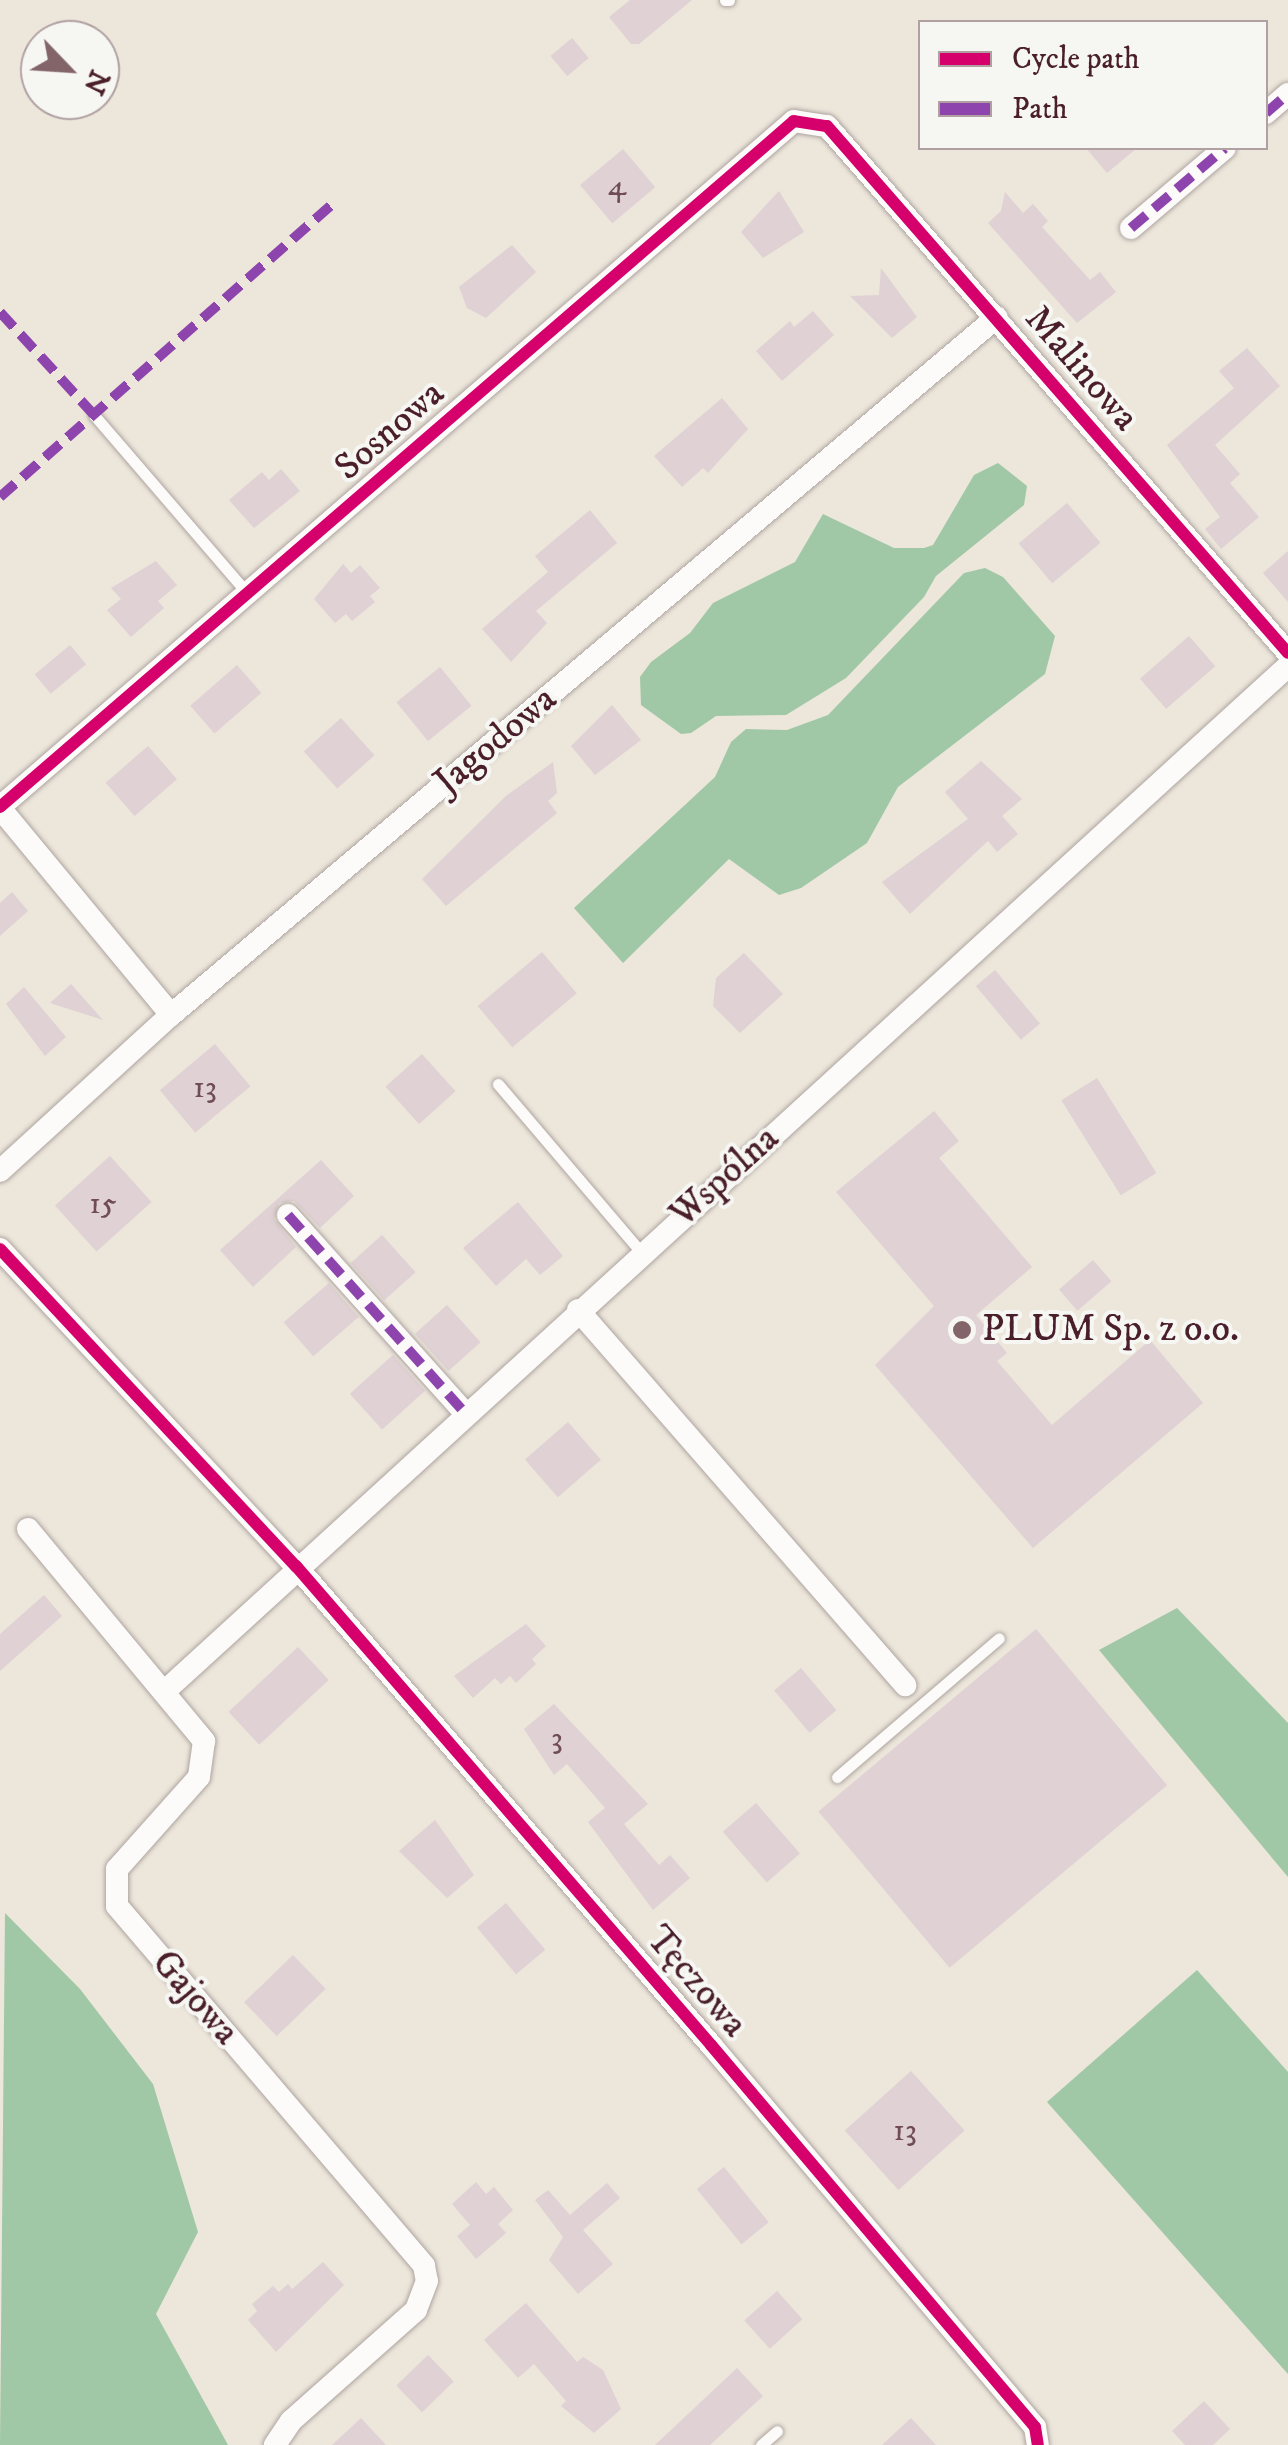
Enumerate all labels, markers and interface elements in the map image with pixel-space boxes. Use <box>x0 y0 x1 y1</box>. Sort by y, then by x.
north arrow <box>20 20 120 120</box>
legend <box>918 20 1268 150</box>
text: Cycle path <box>1012 41 1140 78</box>
text: N <box>75 64 117 100</box>
text: Path <box>1012 91 1068 128</box>
house number: 4 <box>608 167 626 205</box>
street label: Malinowa <box>1014 297 1148 441</box>
street label: Sosnowa <box>326 371 454 491</box>
street label: Jagodowa <box>426 677 566 805</box>
house number: 13 <box>193 1069 217 1107</box>
street label: Wspólna <box>661 1116 789 1238</box>
house number: 15 <box>89 1185 117 1223</box>
place label: PLUM Sp. z o.o. <box>982 1307 1239 1353</box>
marker: PLUM Sp. z o.o. <box>951 1319 973 1341</box>
house number: 3 <box>551 1720 563 1758</box>
street label: Tęczowa <box>635 1917 757 2047</box>
street label: Gajowa <box>141 1941 249 2055</box>
house number: 13 <box>893 2112 917 2150</box>

